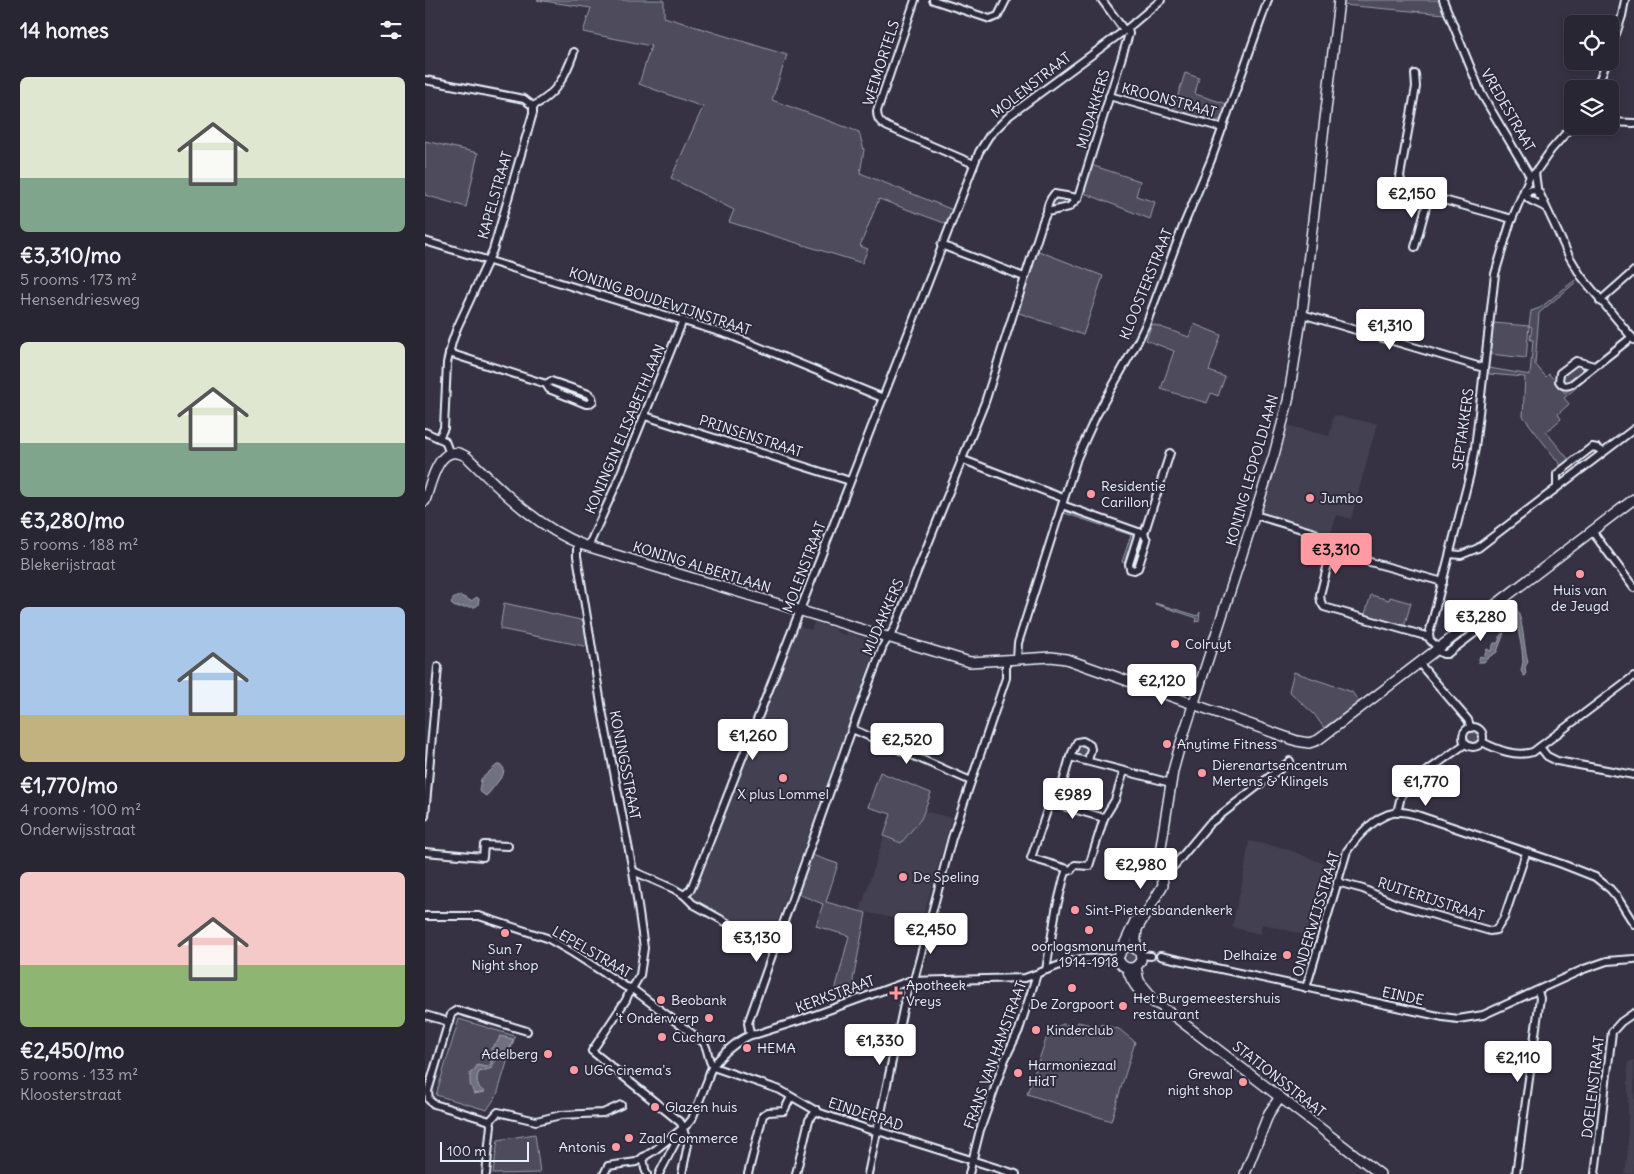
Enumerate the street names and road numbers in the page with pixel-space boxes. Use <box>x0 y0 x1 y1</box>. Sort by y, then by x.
street label: WEIMORTELS <box>859 18 903 108</box>
street label: MOLENSTRAAT <box>987 48 1075 122</box>
street label: VREDESTRAAT <box>1477 65 1539 155</box>
street label: MUDAKKERS <box>1072 67 1114 151</box>
street label: KROONSTRAAT <box>1120 79 1218 121</box>
street label: KAPELSTRAAT <box>474 149 516 241</box>
street label: KLOOSTERSTRAAT <box>1115 226 1177 342</box>
street label: KONING BOUDEWIJNSTRAAT <box>567 263 753 339</box>
street label: KONINGIN ELISABETHLAAN <box>581 341 669 517</box>
street label: SEPTAKKERS <box>1448 387 1478 471</box>
street label: KONING LEOPOLDLAAN <box>1222 392 1282 548</box>
street label: PRINSENSTRAAT <box>697 411 805 461</box>
street label: MOLENSTRAAT <box>778 519 830 615</box>
street label: KONING ALBERTLAAN <box>631 537 773 597</box>
street label: MUDAKKERS <box>858 576 908 658</box>
street label: KONINGSSTRAAT <box>606 709 644 821</box>
street label: ONDERWIJSSTRAAT <box>1288 849 1344 979</box>
street label: RUITERIJSTRAAT <box>1375 873 1487 925</box>
street label: LEPELSTRAAT <box>549 922 635 982</box>
street label: KERKSTRAAT <box>793 971 877 1017</box>
street label: FRANS VAN HAMSTRAAT <box>960 979 1030 1131</box>
street label: EINDE <box>1381 983 1425 1009</box>
street label: DOELENSTRAAT <box>1578 1035 1608 1139</box>
street label: STATIONSSTRAAT <box>1229 1037 1329 1121</box>
street label: EINDERPAD <box>826 1093 906 1135</box>

